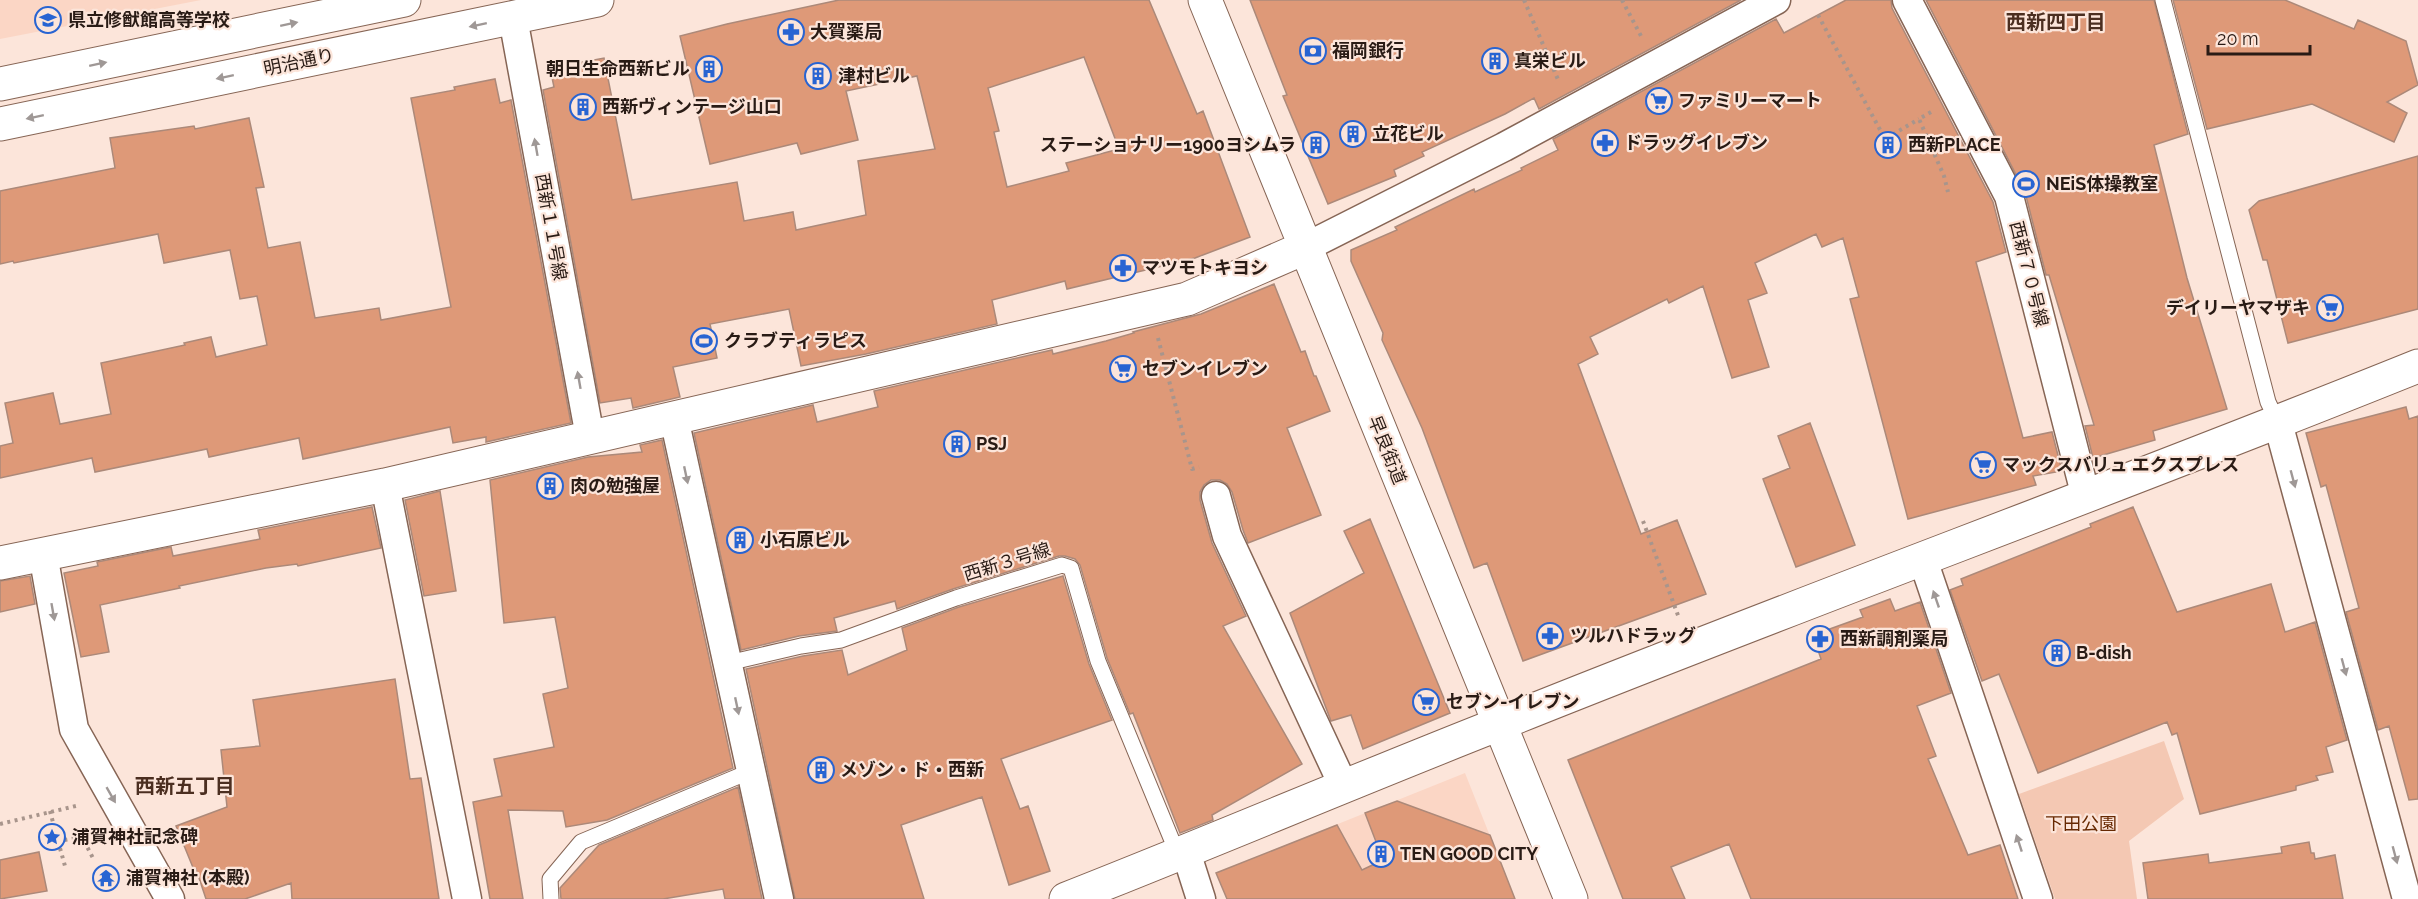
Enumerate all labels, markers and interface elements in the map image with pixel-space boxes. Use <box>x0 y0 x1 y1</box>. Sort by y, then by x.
school or university icon: 県立修猷館高等学校 <box>33 5 63 35</box>
place label: 県立修猷館高等学校 <box>68 9 230 30</box>
district label: 西新四丁目 <box>2006 10 2106 34</box>
pharmacy icon: 大賀薬局 <box>776 17 806 47</box>
scale bar <box>2208 18 2310 56</box>
one-way arrow <box>280 19 299 28</box>
one-way arrow <box>468 21 487 30</box>
place label: 大賀薬局 <box>810 21 882 42</box>
text: 20 m <box>2217 28 2259 49</box>
bank icon: 福岡銀行 <box>1298 36 1328 66</box>
place label: 福岡銀行 <box>1332 40 1404 61</box>
street label: 明治通り <box>261 44 336 79</box>
building icon: 真栄ビル <box>1480 46 1510 76</box>
place label: 真栄ビル <box>1514 50 1586 71</box>
building icon: 朝日生命西新ビル <box>694 54 724 84</box>
place label: 朝日生命西新ビル <box>546 58 690 79</box>
one-way arrow <box>89 59 108 68</box>
building icon: 津村ビル <box>803 61 833 91</box>
place label: 津村ビル <box>838 65 910 86</box>
one-way arrow <box>216 73 235 83</box>
supermarket icon: ファミリーマート <box>1644 86 1674 116</box>
place label: ファミリーマート <box>1678 90 1822 111</box>
building icon: 西新ヴィンテージ山口 <box>568 92 598 122</box>
place label: 西新ヴィンテージ山口 <box>602 96 782 117</box>
one-way arrow <box>25 113 44 122</box>
building icon: 立花ビル <box>1338 119 1368 149</box>
place label: 立花ビル <box>1372 123 1444 144</box>
pharmacy icon: ドラッグイレブン <box>1590 128 1620 158</box>
building icon: ステーショナリー1900ヨシムラ <box>1301 130 1331 160</box>
building icon: 西新PLACE <box>1873 130 1903 160</box>
place label: ドラッグイレブン <box>1624 132 1768 153</box>
place label: ステーショナリー1900ヨシムラ <box>1040 134 1296 155</box>
place label: 西新PLACE <box>1908 134 2001 155</box>
one-way arrow <box>531 137 540 156</box>
sports icon: NEiS体操教室 <box>2011 169 2041 199</box>
street label: 西新１１号線 <box>532 172 571 282</box>
place label: NEiS体操教室 <box>2046 173 2158 194</box>
street label: 西新７０号線 <box>2006 219 2053 329</box>
pharmacy icon: マツモトキヨシ <box>1108 253 1138 283</box>
place label: マツモトキヨシ <box>1142 257 1268 278</box>
supermarket icon: デイリーヤマザキ <box>2315 293 2345 323</box>
place label: デイリーヤマザキ <box>2166 297 2310 318</box>
sports icon: クラブティラピス <box>689 326 719 356</box>
place label: クラブティラピス <box>724 330 867 351</box>
supermarket icon: セブンイレブン <box>1108 354 1138 384</box>
place label: セブンイレブン <box>1142 358 1268 379</box>
one-way arrow <box>574 370 583 389</box>
street label: 早良街道 <box>1364 413 1411 487</box>
building icon: PSJ <box>942 429 972 459</box>
place label: PSJ <box>976 433 1007 454</box>
supermarket icon: マックスバリュ エクスプレス <box>1968 450 1998 480</box>
place label: マックスバリュ エクスプレス <box>2002 454 2239 475</box>
one-way arrow <box>682 465 692 484</box>
one-way arrow <box>2289 470 2298 488</box>
building icon: 肉の勉強屋 <box>535 471 565 501</box>
place label: 肉の勉強屋 <box>570 475 660 496</box>
building icon: 小石原ビル <box>725 525 755 555</box>
place label: 小石原ビル <box>760 529 850 550</box>
street label: 西新３号線 <box>961 538 1053 585</box>
one-way arrow <box>1931 590 1941 608</box>
one-way arrow <box>49 602 58 621</box>
pharmacy icon: ツルハドラッグ <box>1535 621 1565 651</box>
pharmacy icon: 西新調剤薬局 <box>1805 624 1835 654</box>
place label: ツルハドラッグ <box>1570 625 1696 646</box>
place label: 西新調剤薬局 <box>1840 628 1948 649</box>
building icon: B-dish <box>2042 638 2072 668</box>
place label: B-dish <box>2076 642 2132 663</box>
one-way arrow <box>2340 658 2349 676</box>
supermarket icon: セブン-イレブン <box>1411 687 1441 717</box>
place label: セブン-イレブン <box>1446 691 1580 712</box>
one-way arrow <box>733 697 742 716</box>
building icon: メゾン・ド・西新 <box>806 755 836 785</box>
place label: メゾン・ド・西新 <box>840 759 984 780</box>
district label: 西新五丁目 <box>135 774 235 798</box>
one-way arrow <box>106 787 116 804</box>
park label: 下田公園 <box>2045 813 2117 834</box>
place icon: 浦賀神社記念碑 <box>37 822 67 852</box>
place label: 浦賀神社記念碑 <box>72 826 198 847</box>
one-way arrow <box>2014 834 2024 852</box>
building icon: TEN GOOD CITY <box>1366 839 1396 869</box>
place label: TEN GOOD CITY <box>1400 843 1538 864</box>
one-way arrow <box>2391 846 2401 865</box>
temple icon: 浦賀神社 (本殿) <box>91 863 121 893</box>
place label: 浦賀神社 (本殿) <box>126 867 249 888</box>

